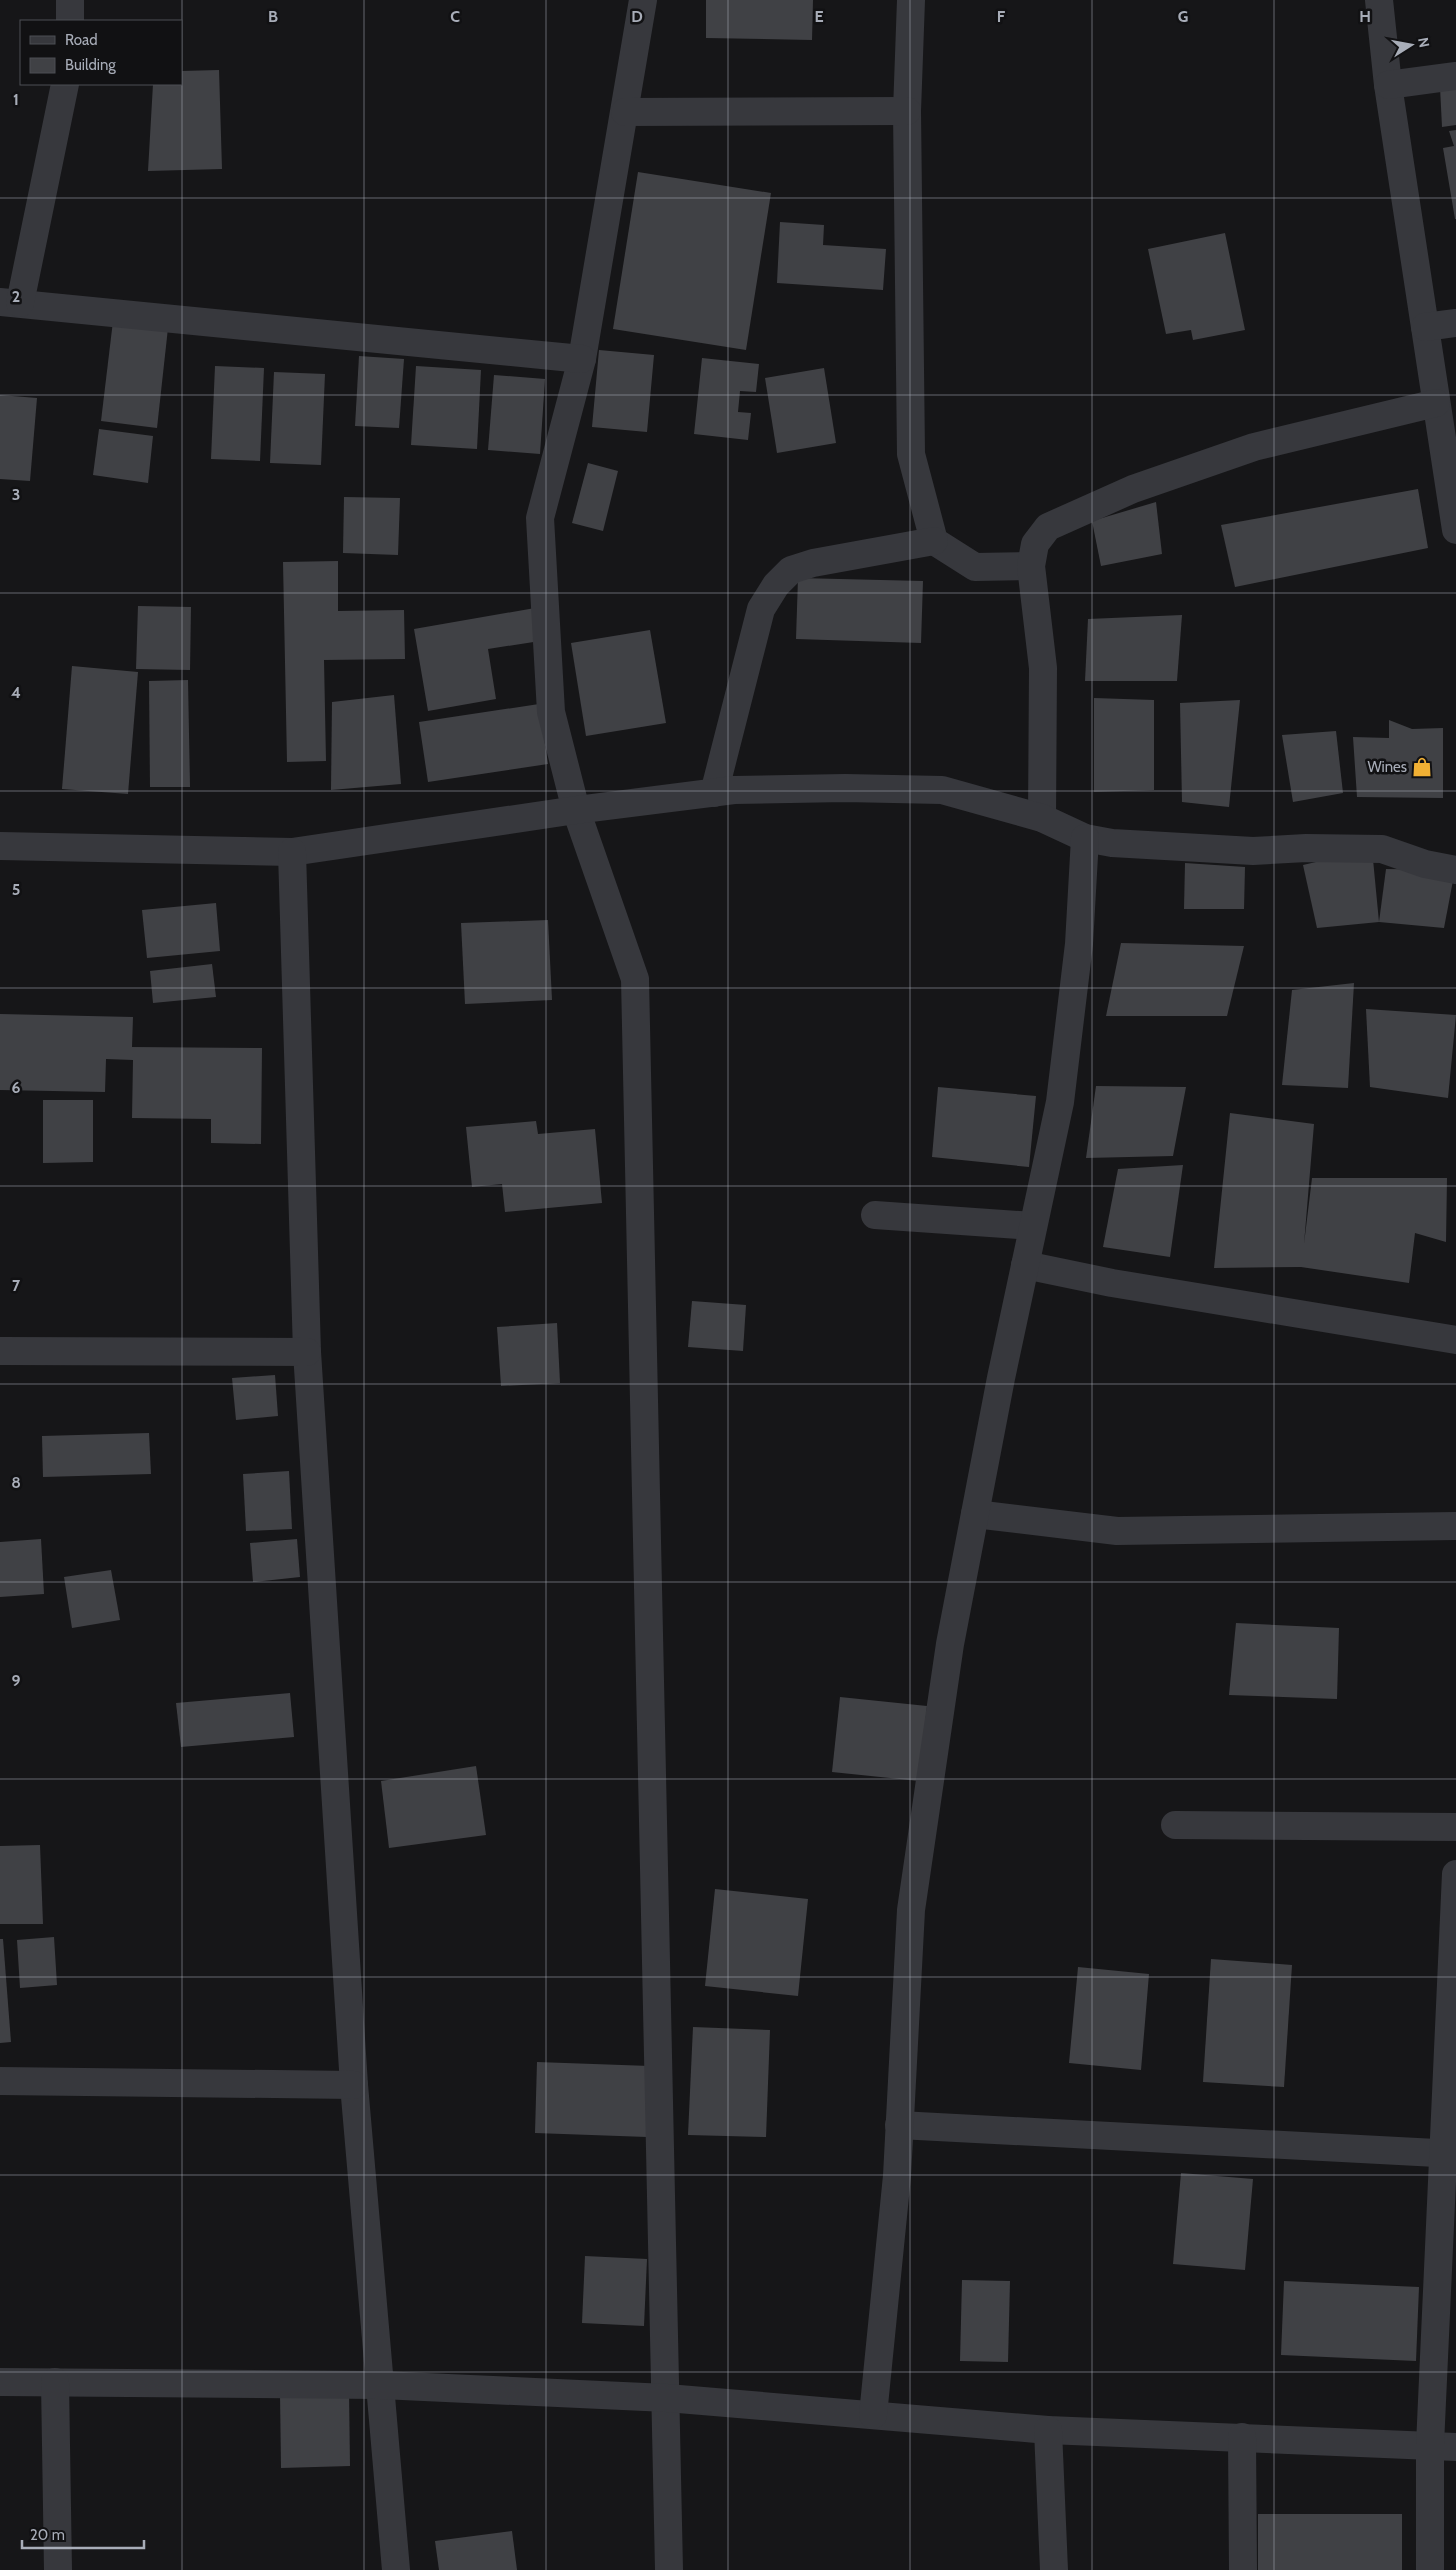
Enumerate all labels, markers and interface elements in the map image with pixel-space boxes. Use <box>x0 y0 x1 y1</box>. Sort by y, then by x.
text: B <box>268 7 278 26</box>
text: C <box>450 7 460 26</box>
text: D <box>631 7 643 26</box>
text: E <box>814 7 824 26</box>
text: F <box>997 7 1006 26</box>
text: G <box>1178 7 1188 26</box>
text: H <box>1359 7 1371 26</box>
legend <box>20 20 182 85</box>
north arrow <box>1386 20 1436 70</box>
text: Road <box>65 31 98 49</box>
text: N <box>1414 36 1434 49</box>
text: Building <box>65 56 116 74</box>
text: 1 <box>13 90 19 109</box>
text: 2 <box>12 287 20 306</box>
text: 3 <box>12 485 20 504</box>
text: 4 <box>11 683 21 702</box>
shop icon: Wines <box>1411 756 1433 778</box>
place label: Wines <box>1367 758 1407 776</box>
text: 5 <box>12 880 20 899</box>
text: 6 <box>12 1078 21 1097</box>
text: 7 <box>12 1276 21 1295</box>
text: 8 <box>11 1473 21 1492</box>
text: 9 <box>12 1671 21 1690</box>
scale bar <box>22 2518 145 2550</box>
text: 20 m <box>30 2526 65 2544</box>

